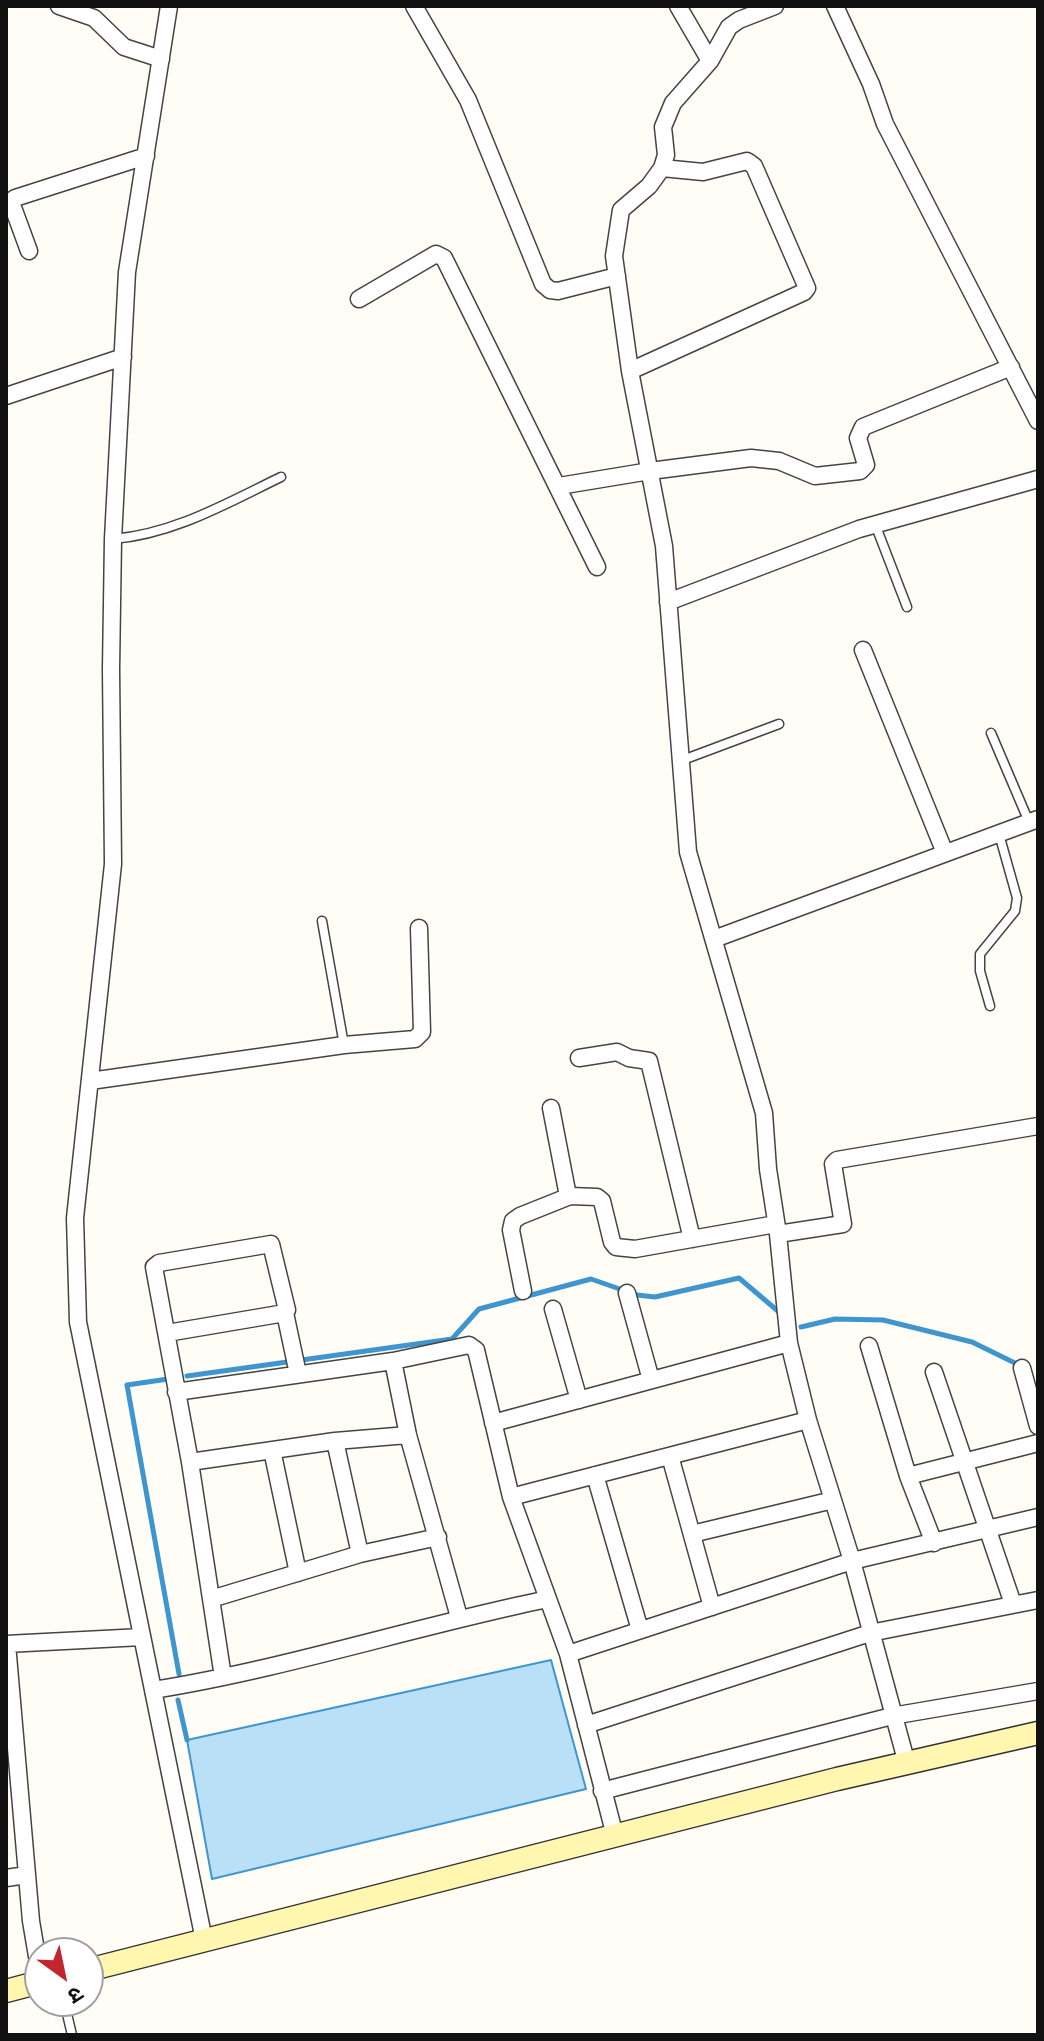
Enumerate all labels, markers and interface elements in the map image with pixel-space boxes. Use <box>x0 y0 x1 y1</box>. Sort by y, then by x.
north arrow <box>24 1937 104 2017</box>
text: उ <box>63 1980 90 2012</box>

